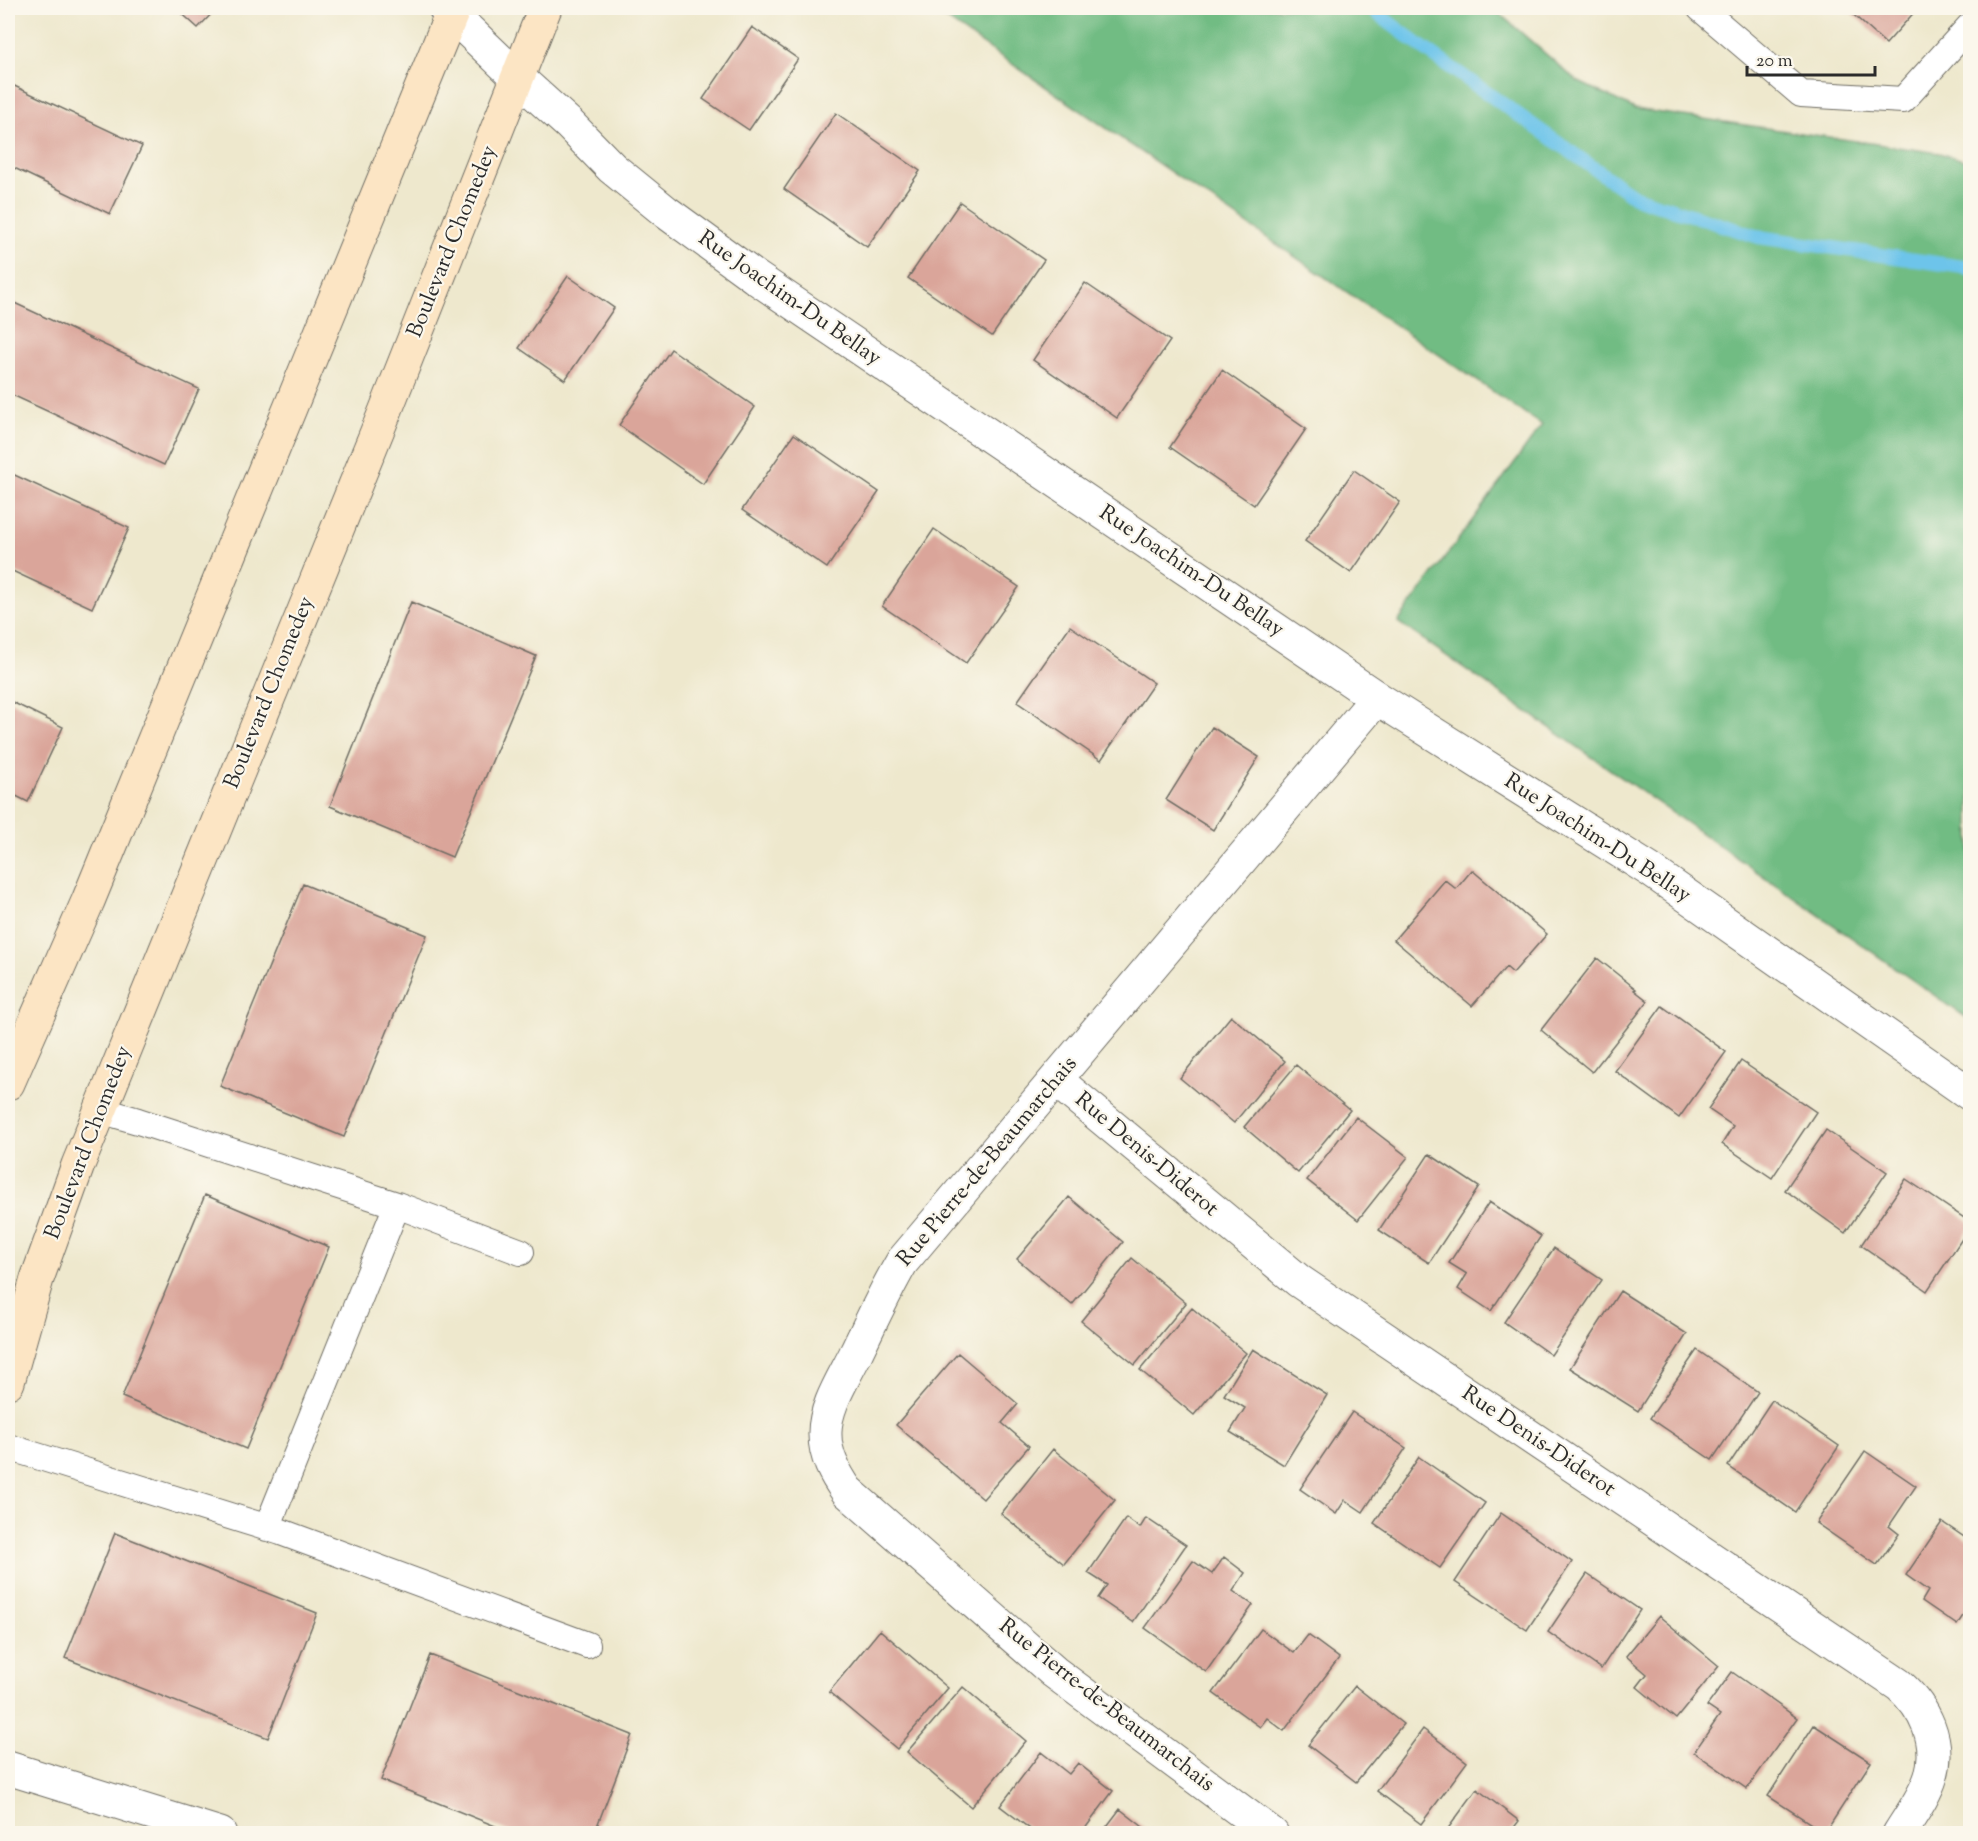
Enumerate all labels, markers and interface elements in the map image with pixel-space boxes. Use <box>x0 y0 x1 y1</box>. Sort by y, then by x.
scale bar <box>1747 39 1874 77</box>
text: 20 m <box>1756 49 1793 75</box>
street label: Boulevard Chomedey <box>400 141 506 343</box>
street label: Rue Joachim-Du Bellay <box>691 224 887 374</box>
street label: Rue Joachim-Du Bellay <box>1092 498 1290 646</box>
street label: Boulevard Chomedey <box>217 592 323 794</box>
street label: Rue Joachim-Du Bellay <box>1497 766 1697 912</box>
street label: Boulevard Chomedey <box>37 1042 141 1244</box>
street label: Rue Pierre-de-Beaumarchais <box>890 1050 1086 1274</box>
street label: Rue Denis-Diderot <box>1067 1085 1225 1225</box>
street label: Rue Denis-Diderot <box>1455 1379 1622 1506</box>
street label: Rue Pierre-de-Beaumarchais <box>991 1611 1221 1801</box>

